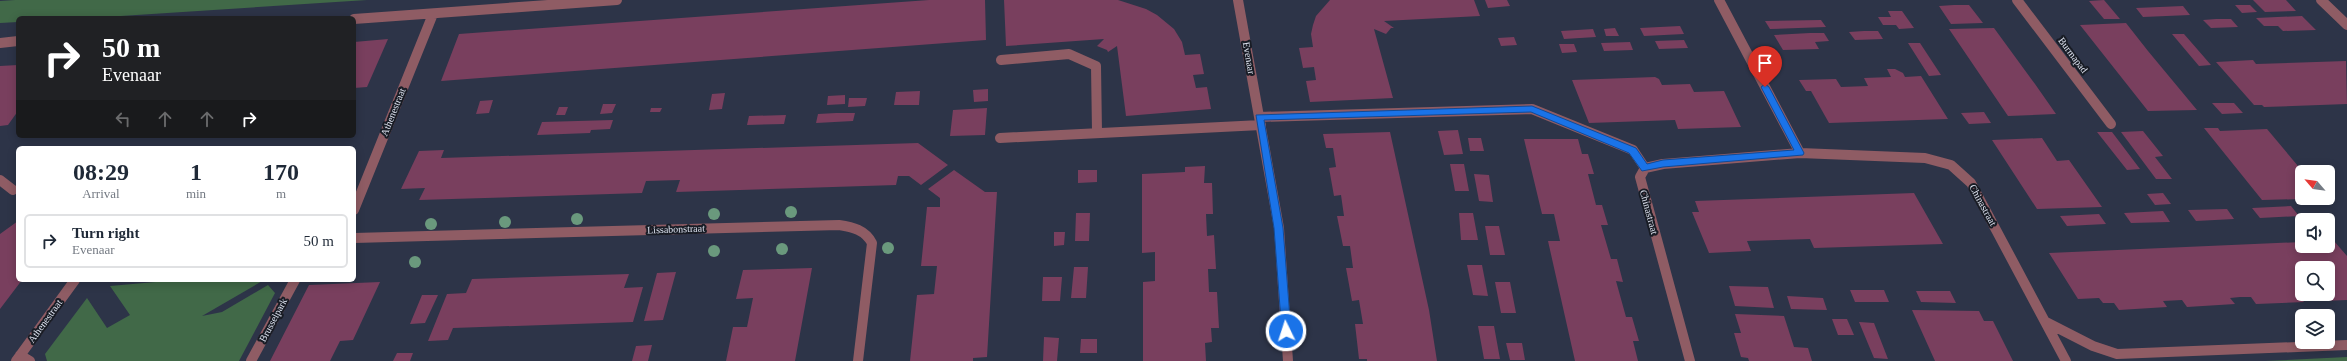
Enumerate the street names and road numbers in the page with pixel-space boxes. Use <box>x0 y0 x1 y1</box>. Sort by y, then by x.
street label: Burmapad <box>2056 35 2090 75</box>
street label: Evenaar <box>1241 41 1257 76</box>
street label: Athenestraat <box>378 86 408 137</box>
street label: Chinastraat <box>1967 182 1999 228</box>
street label: Chinastraat <box>1638 189 1660 236</box>
street label: Lissabonstraat <box>647 222 705 236</box>
street label: Brusselpark <box>257 296 289 344</box>
street label: Athenestraat <box>26 297 64 345</box>

